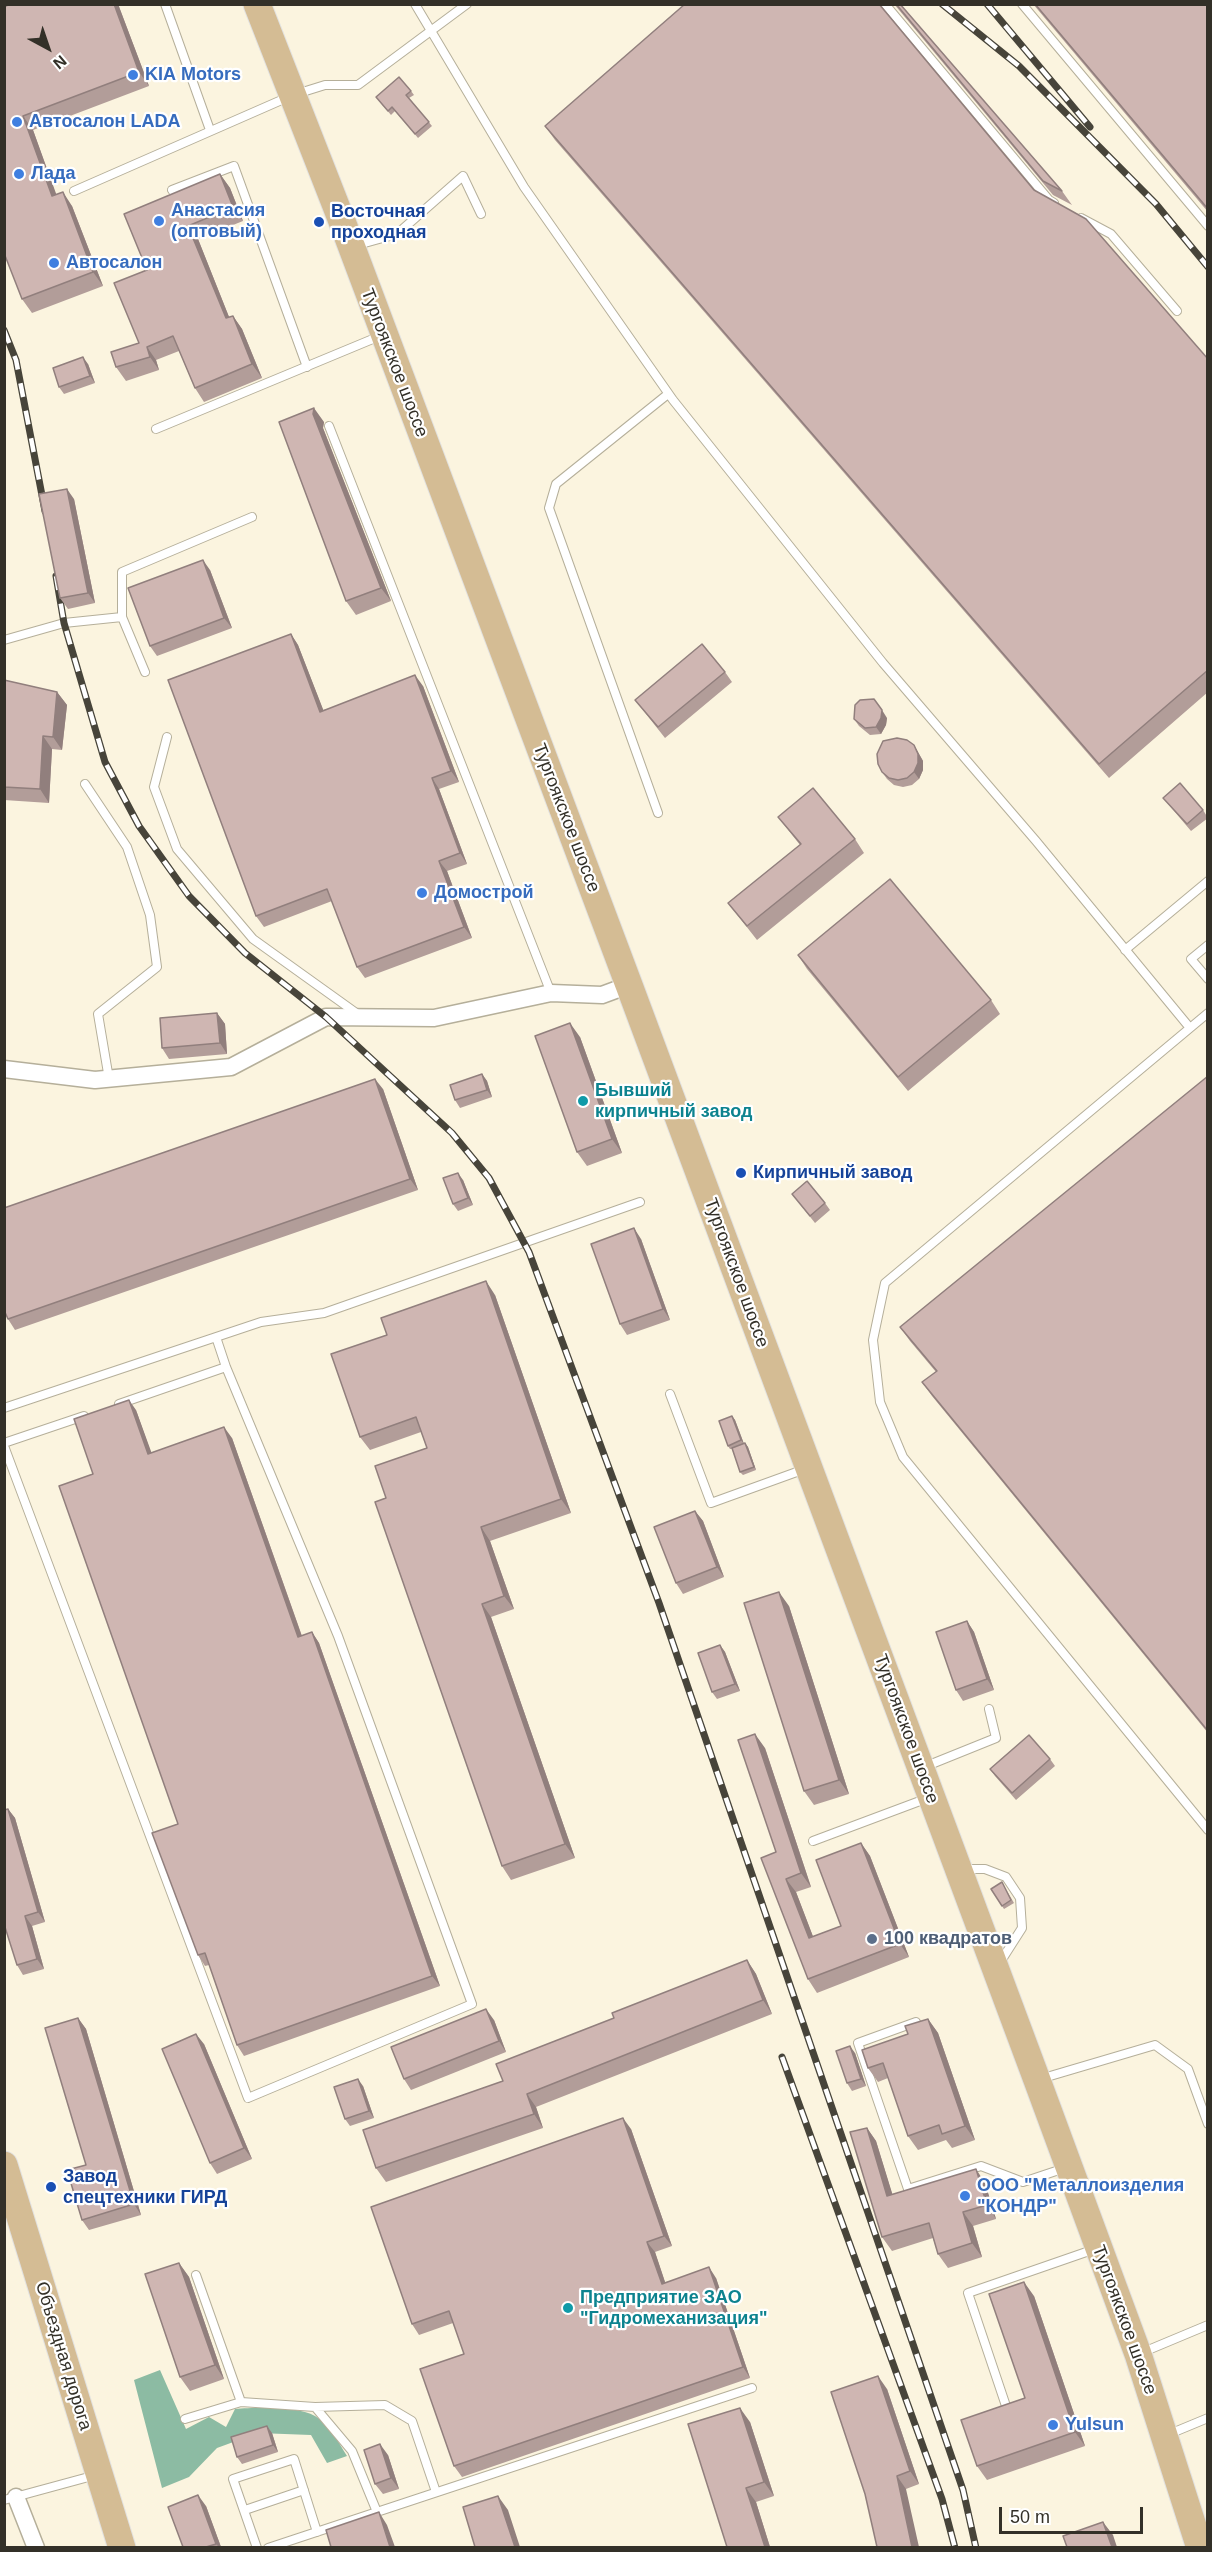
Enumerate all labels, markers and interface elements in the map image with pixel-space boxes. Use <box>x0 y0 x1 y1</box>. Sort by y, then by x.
north arrow <box>18 18 78 78</box>
text: N <box>50 52 70 72</box>
place label: KIA Motors <box>145 64 241 86</box>
marker: KIA Motors <box>126 68 140 82</box>
place label: Автосалон LADA <box>29 111 180 133</box>
marker: Автосалон LADA <box>10 115 24 129</box>
place label: Лада <box>31 163 76 185</box>
marker: Лада <box>12 167 26 181</box>
place label: Анастасия (оптовый) <box>171 200 265 242</box>
place label: Восточная проходная <box>331 201 427 244</box>
marker: Анастасия (оптовый) <box>152 214 166 228</box>
marker: Восточная проходная <box>312 215 326 229</box>
place label: Автосалон <box>66 252 162 274</box>
marker: Автосалон <box>47 256 61 270</box>
street label: Тургоякское шоссе <box>356 286 432 440</box>
street label: Тургоякское шоссе <box>528 741 604 895</box>
place label: Домострой <box>434 882 534 904</box>
marker: Домострой <box>415 886 429 900</box>
place label: Бывший кирпичный завод <box>595 1080 752 1122</box>
marker: Бывший кирпичный завод <box>576 1094 590 1108</box>
place label: Кирпичный завод <box>753 1162 912 1184</box>
marker: Кирпичный завод <box>734 1166 748 1180</box>
street label: Тургоякское шоссе <box>699 1195 773 1351</box>
street label: Тургоякское шоссе <box>869 1651 943 1807</box>
place label: 100 квадратов <box>884 1928 1012 1950</box>
marker: 100 квадратов <box>865 1932 879 1946</box>
place label: Завод спецтехники ГИРД <box>63 2166 227 2208</box>
place label: ООО "Металлоизделия "КОНДР" <box>977 2175 1184 2218</box>
marker: Завод спецтехники ГИРД <box>44 2180 58 2194</box>
marker: ООО "Металлоизделия "КОНДР" <box>958 2189 972 2203</box>
street label: Тургоякское шоссе <box>1087 2242 1161 2398</box>
street label: Объездная дорога <box>30 2279 96 2433</box>
place label: Предприятие ЗАО "Гидромеханизация" <box>580 2287 767 2330</box>
marker: Предприятие ЗАО "Гидромеханизация" <box>561 2301 575 2315</box>
place label: Yulsun <box>1065 2414 1124 2436</box>
marker: Yulsun <box>1046 2418 1060 2432</box>
scale bar <box>1002 2495 1146 2533</box>
text: 50 m <box>1010 2507 1050 2527</box>

